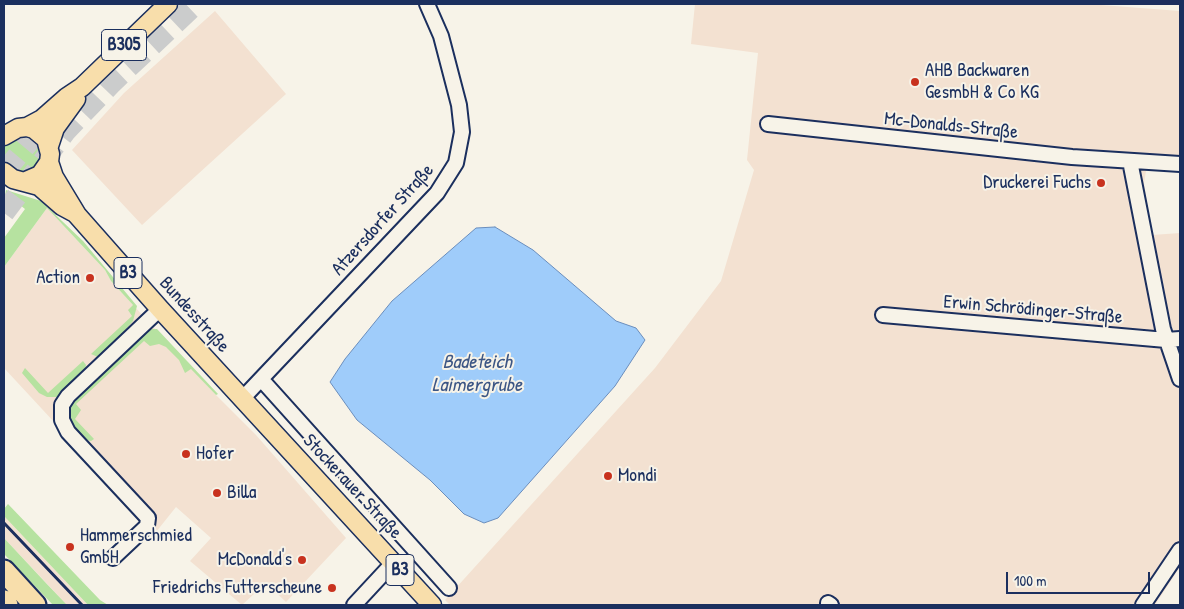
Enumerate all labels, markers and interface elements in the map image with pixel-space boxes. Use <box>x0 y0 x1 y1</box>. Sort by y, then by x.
road number: B305 <box>102 30 146 60</box>
place label: AHB Backwaren GesmbH & Co KG <box>925 60 1039 104</box>
marker: AHB Backwaren GesmbH & Co KG <box>909 76 921 88</box>
street label: Mc-Donalds-Straße <box>883 108 1019 144</box>
street label: Atzersdorfer Straße <box>327 160 439 280</box>
place label: Druckerei Fuchs <box>983 172 1091 194</box>
marker: Druckerei Fuchs <box>1095 177 1107 189</box>
road number: B3 <box>114 258 142 288</box>
place label: Action <box>36 267 80 289</box>
marker: Action <box>84 272 96 284</box>
street label: Bundesstraße <box>154 272 234 358</box>
street label: Erwin Schrödinger-Straße <box>943 291 1123 329</box>
water label: Badeteich Laimergrube <box>432 351 522 398</box>
street label: Stockerauer Straße <box>298 430 406 544</box>
place label: Hofer <box>196 443 234 465</box>
marker: Hofer <box>180 448 192 460</box>
place label: Mondi <box>618 465 657 487</box>
marker: Mondi <box>602 470 614 482</box>
place label: Billa <box>227 482 257 504</box>
marker: Billa <box>211 487 223 499</box>
place label: Hammerschmied GmbH <box>80 525 192 569</box>
marker: Hammerschmied GmbH <box>64 541 76 553</box>
place label: McDonald's <box>218 549 292 571</box>
marker: McDonald's <box>296 554 308 566</box>
road number: B3 <box>386 554 414 586</box>
scale bar <box>1009 562 1153 594</box>
text: 100 m <box>1014 570 1047 591</box>
place label: Friedrichs Futterscheune <box>153 577 322 599</box>
marker: Friedrichs Futterscheune <box>326 582 338 594</box>

